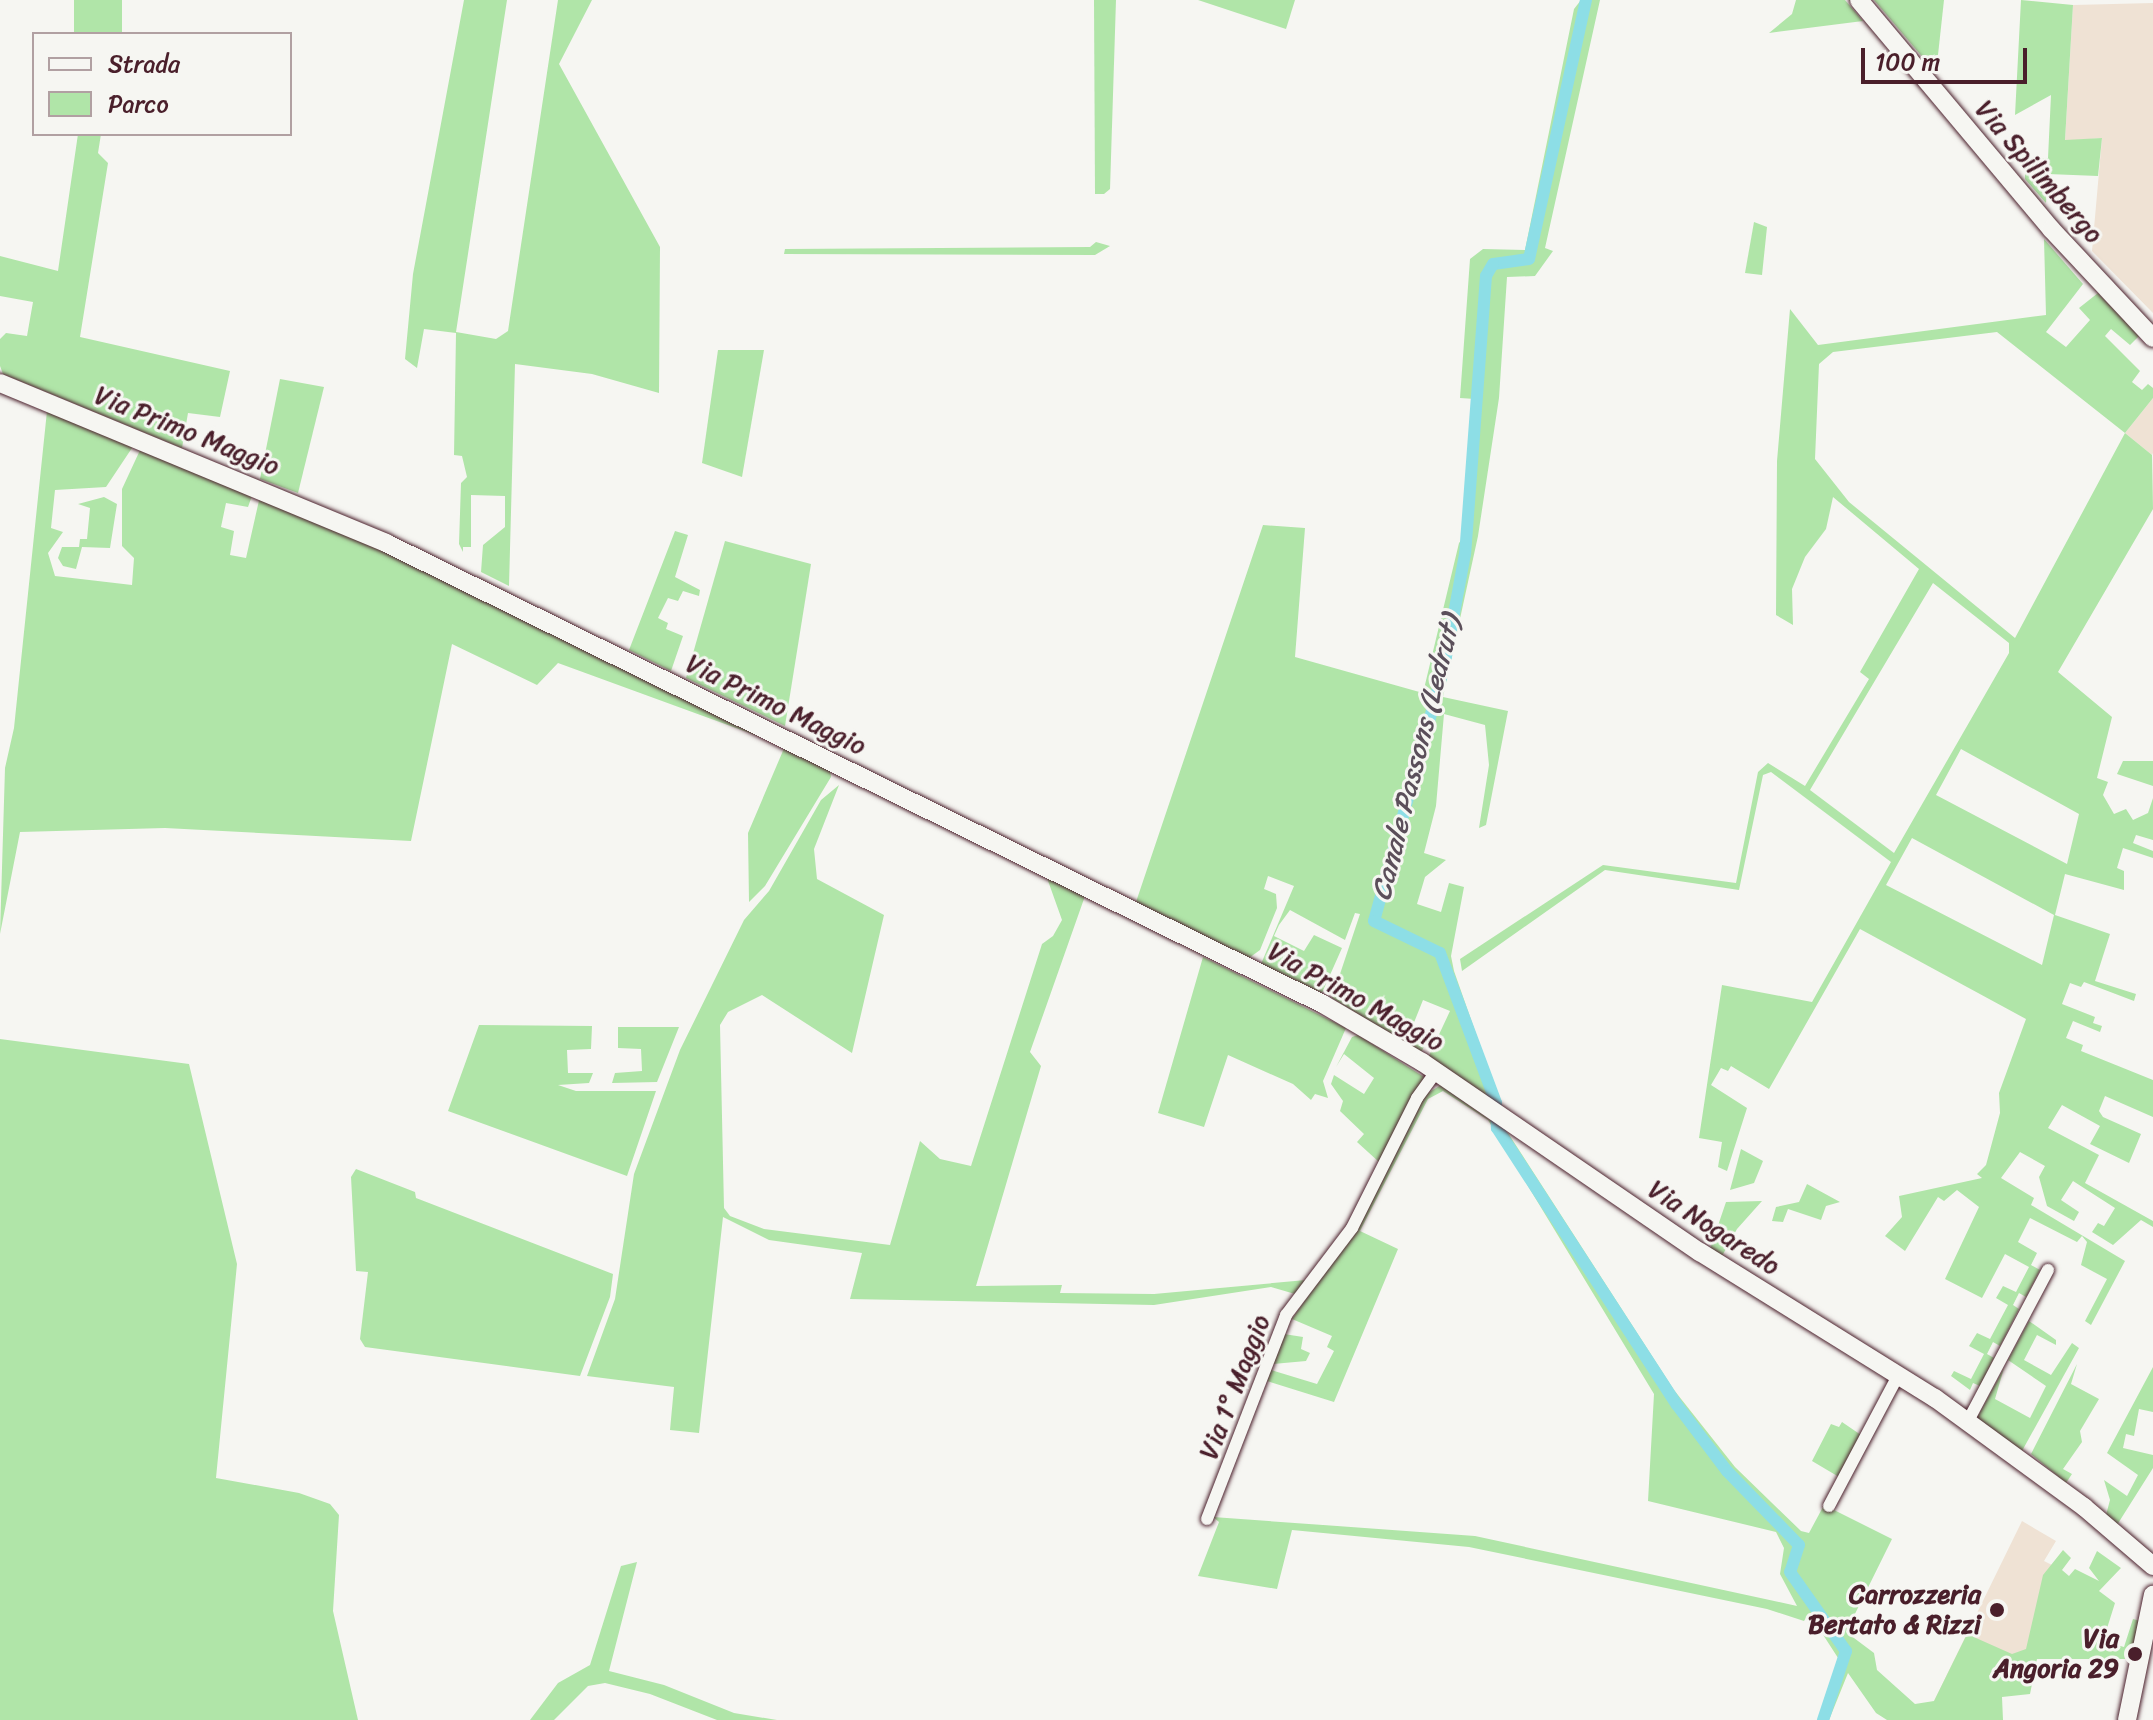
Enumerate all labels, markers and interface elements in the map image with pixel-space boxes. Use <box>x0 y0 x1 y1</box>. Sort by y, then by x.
legend <box>32 32 292 136</box>
scale bar <box>1865 32 2031 82</box>
text: 100 m <box>1875 41 1940 83</box>
text: Strada <box>108 43 180 85</box>
text: Parco <box>108 83 169 125</box>
street label: Via Spilimbergo <box>1969 95 2109 249</box>
street label: Via Primo Maggio <box>90 380 284 482</box>
water label: Canale Passons (Ledrut) <box>1364 611 1468 905</box>
street label: Via Primo Maggio <box>681 648 871 762</box>
street label: Via Primo Maggio <box>1262 936 1450 1058</box>
street label: Via Nogaredo <box>1643 1174 1785 1282</box>
street label: Via 1° Maggio <box>1193 1310 1277 1464</box>
place label: Carrozzeria Bertato & Rizzi <box>1808 1579 1981 1640</box>
marker: Carrozzeria Bertato & Rizzi <box>1988 1601 2006 1619</box>
place label: Via Angoria 29 <box>1993 1623 2119 1684</box>
marker: Via Angoria 29 <box>2126 1645 2144 1663</box>

